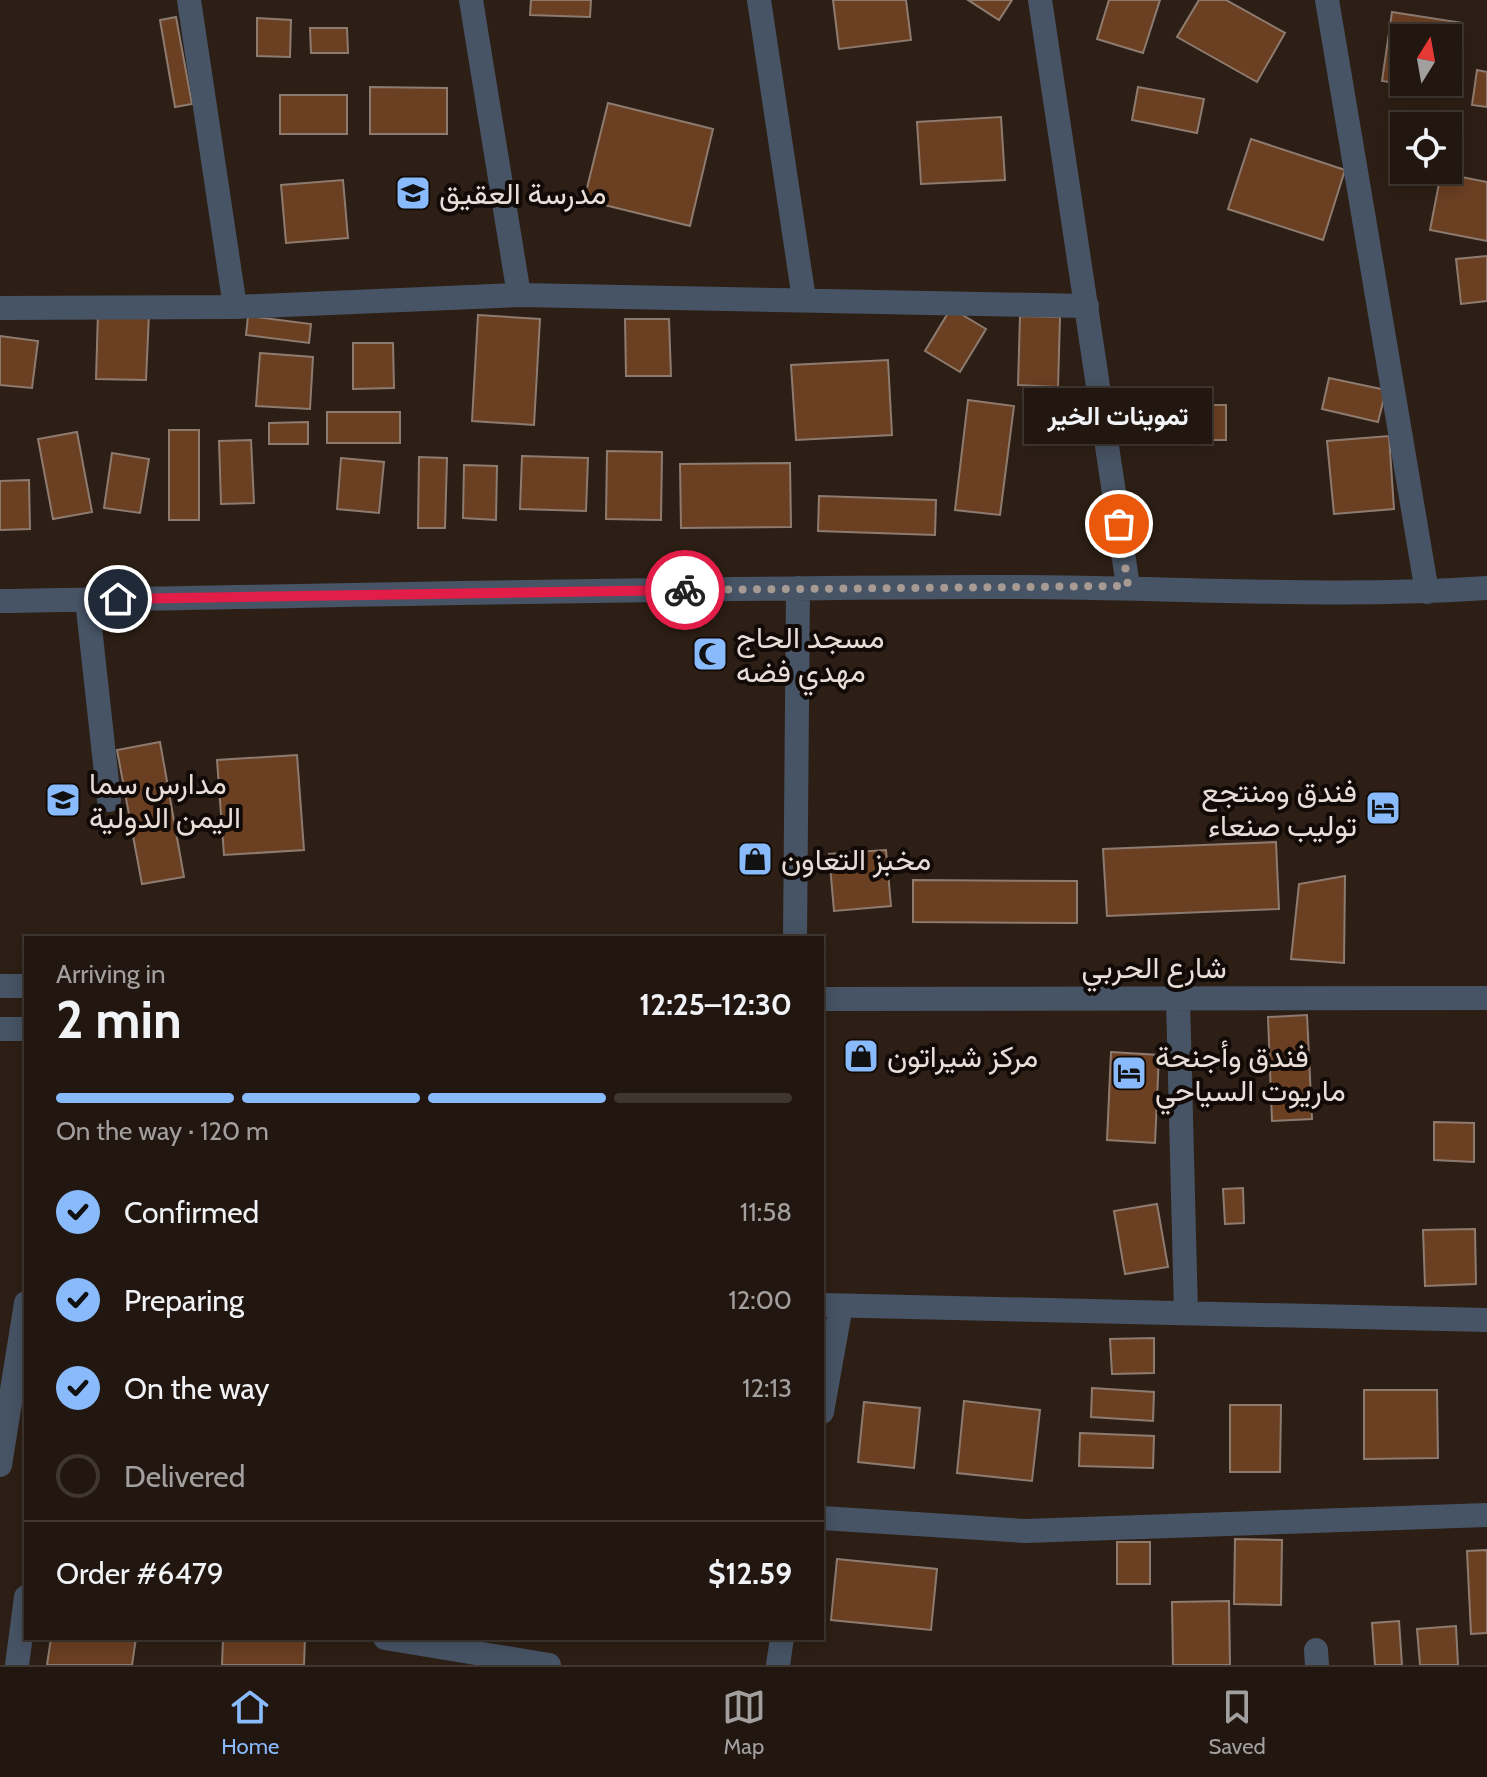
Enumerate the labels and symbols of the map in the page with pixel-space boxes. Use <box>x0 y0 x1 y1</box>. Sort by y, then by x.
north arrow <box>1390 24 1462 96</box>
school or university icon: مدرسة العقيق <box>394 174 432 212</box>
place label: مدرسة العقيق <box>439 175 607 212</box>
callout: تموينات الخير <box>1025 388 1213 444</box>
pin <box>1085 490 1153 558</box>
courier <box>645 550 725 630</box>
pin <box>84 565 152 633</box>
place label: مسجد الحاج مهدي فضه <box>736 619 884 696</box>
mosque icon: مسجد الحاج مهدي فضه <box>691 635 729 673</box>
place label: مدارس سما اليمن الدولية <box>89 765 241 836</box>
place label: فندق ومنتجع توليب صنعاء <box>1201 773 1357 844</box>
school or university icon: مدارس سما اليمن الدولية <box>44 781 82 819</box>
hotel icon: فندق ومنتجع توليب صنعاء <box>1364 789 1402 827</box>
shop icon: مخبز التعاون <box>736 840 774 878</box>
place label: مخبز التعاون <box>781 841 931 878</box>
street label: شارع الحربي <box>1081 949 1227 992</box>
shop icon: مركز شيراتون <box>842 1037 880 1075</box>
place label: مركز شيراتون <box>887 1038 1038 1075</box>
place label: فندق وأجنحة ماريوت السياحي <box>1155 1038 1346 1115</box>
hotel icon: فندق وأجنحة ماريوت السياحي <box>1110 1054 1148 1092</box>

